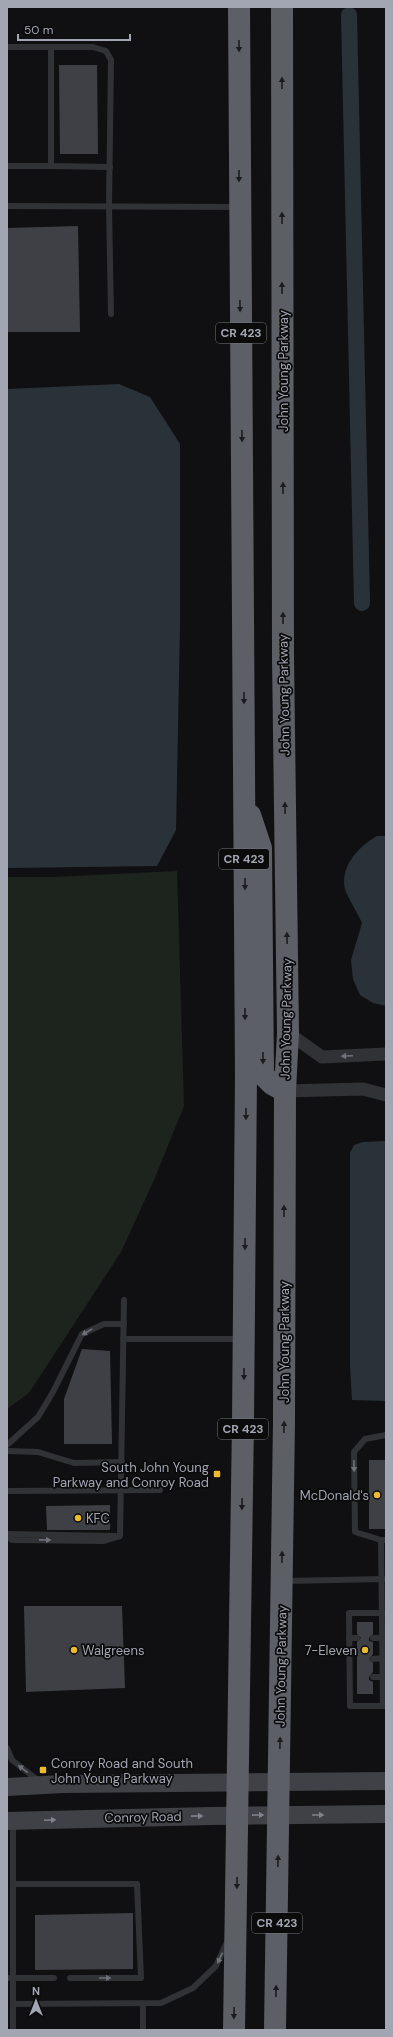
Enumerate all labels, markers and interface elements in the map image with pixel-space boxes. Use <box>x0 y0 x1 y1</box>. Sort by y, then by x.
scale bar <box>18 16 130 42</box>
text: 50 m <box>24 22 53 38</box>
one-way arrow <box>236 40 242 53</box>
one-way arrow <box>279 76 285 89</box>
one-way arrow <box>236 170 242 183</box>
one-way arrow <box>279 211 285 224</box>
one-way arrow <box>279 281 285 294</box>
one-way arrow <box>237 300 243 313</box>
street label: John Young Parkway <box>275 310 292 432</box>
road number: CR 423 <box>216 323 266 343</box>
one-way arrow <box>239 430 245 443</box>
one-way arrow <box>280 481 286 494</box>
one-way arrow <box>280 611 286 624</box>
street label: John Young Parkway <box>274 634 294 756</box>
one-way arrow <box>241 692 247 705</box>
one-way arrow <box>282 801 288 814</box>
road number: CR 423 <box>219 849 269 869</box>
one-way arrow <box>242 878 248 891</box>
one-way arrow <box>284 931 290 944</box>
street label: John Young Parkway <box>276 958 296 1080</box>
one-way arrow <box>242 1008 248 1021</box>
one-way arrow <box>260 1052 266 1065</box>
one-way arrow <box>341 1052 353 1059</box>
one-way arrow <box>242 1108 249 1120</box>
one-way arrow <box>281 1204 287 1217</box>
one-way arrow <box>241 1238 248 1250</box>
street label: John Young Parkway <box>276 1281 293 1403</box>
one-way arrow <box>81 1329 93 1336</box>
one-way arrow <box>241 1368 247 1381</box>
road number: CR 423 <box>218 1419 268 1439</box>
one-way arrow <box>281 1420 287 1433</box>
place label: South John Young Parkway and Conroy Road <box>53 1459 209 1491</box>
one-way arrow <box>351 1460 358 1472</box>
marker: South John Young Parkway and Conroy Road <box>212 1469 222 1479</box>
place label: McDonald's <box>300 1487 369 1504</box>
marker: McDonald's <box>372 1490 382 1500</box>
one-way arrow <box>239 1498 245 1511</box>
place label: KFC <box>86 1510 110 1527</box>
marker: KFC <box>73 1513 83 1523</box>
one-way arrow <box>39 1537 52 1543</box>
one-way arrow <box>279 1550 285 1563</box>
street label: John Young Parkway <box>271 1605 291 1727</box>
place label: Walgreens <box>82 1642 145 1659</box>
place label: 7-Eleven <box>305 1642 357 1659</box>
marker: Walgreens <box>69 1645 79 1655</box>
marker: 7-Eleven <box>360 1645 370 1655</box>
one-way arrow <box>277 1736 283 1749</box>
place label: Conroy Road and South John Young Parkway <box>51 1755 193 1787</box>
one-way arrow <box>18 1764 29 1773</box>
marker: Conroy Road and South John Young Parkway <box>38 1765 48 1775</box>
street label: Conroy Road <box>104 1808 182 1826</box>
one-way arrow <box>252 1812 265 1818</box>
one-way arrow <box>312 1812 325 1818</box>
one-way arrow <box>191 1813 204 1819</box>
one-way arrow <box>44 1816 56 1823</box>
one-way arrow <box>275 1854 281 1867</box>
one-way arrow <box>234 1877 240 1890</box>
road number: CR 423 <box>252 1913 302 1933</box>
one-way arrow <box>217 1952 223 1964</box>
one-way arrow <box>99 1975 112 1981</box>
north arrow <box>16 1981 56 2021</box>
text: N <box>32 1984 40 1998</box>
one-way arrow <box>273 1984 279 1997</box>
one-way arrow <box>231 2007 237 2020</box>

